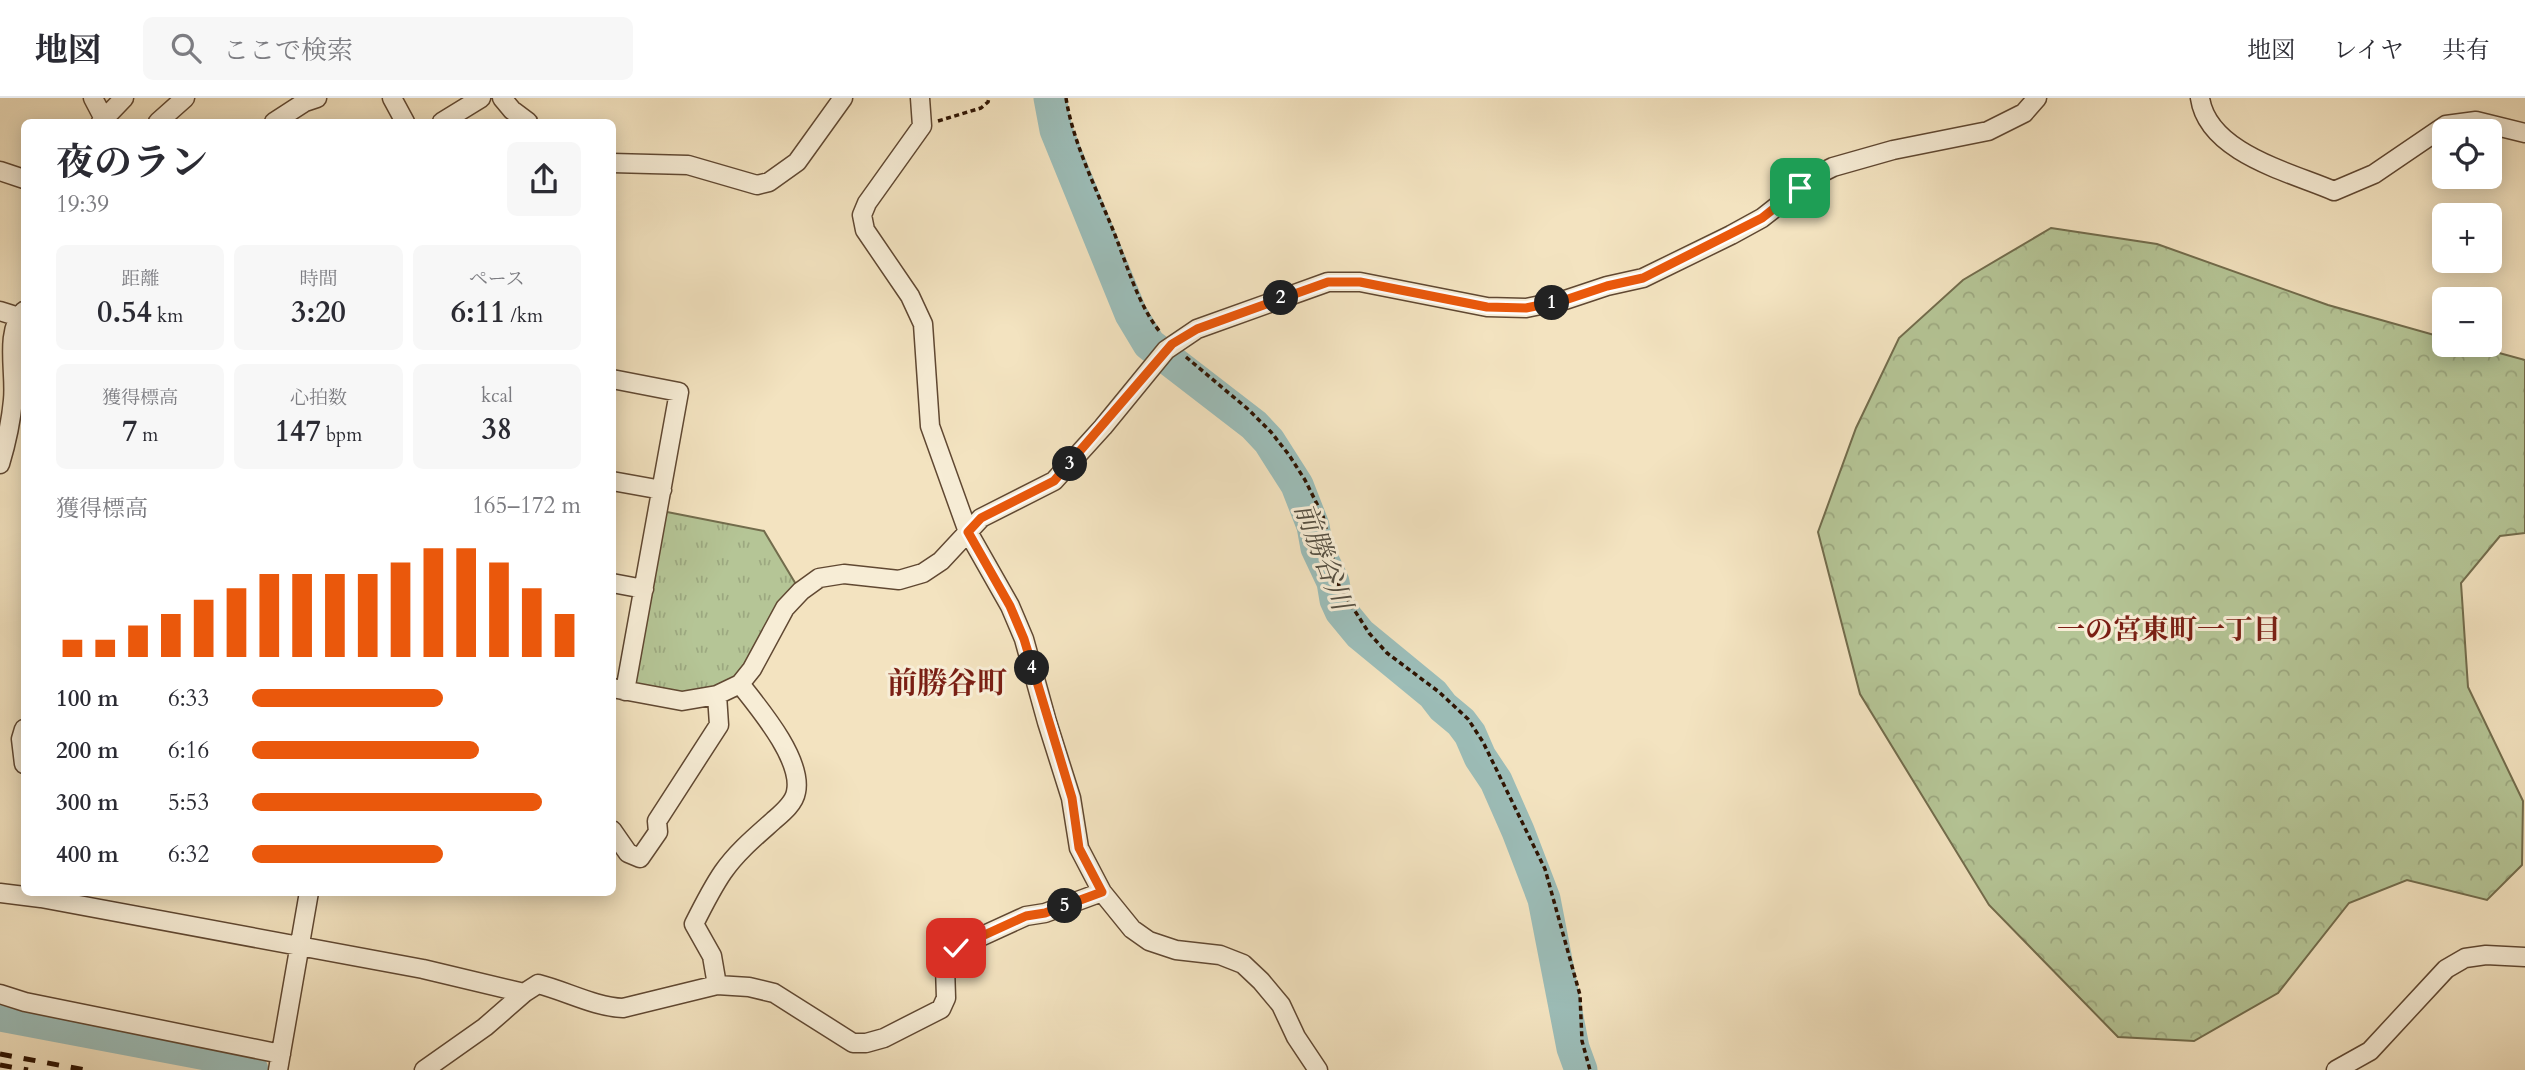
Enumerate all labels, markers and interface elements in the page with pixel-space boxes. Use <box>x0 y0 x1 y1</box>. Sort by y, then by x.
search box <box>143 17 633 80</box>
text: 地図 <box>35 28 101 73</box>
icon: search <box>167 29 205 67</box>
text: ここで検索 <box>223 33 353 68</box>
text: 地図 <box>2247 34 2295 67</box>
text: レイヤ <box>2333 34 2404 67</box>
text: 共有 <box>2442 34 2490 67</box>
map controls <box>2432 119 2502 357</box>
button: locate <box>2432 119 2502 189</box>
text: 夜のラン <box>56 137 208 189</box>
button: share <box>507 142 581 216</box>
pin <box>1770 158 1830 218</box>
icon: arrive <box>1781 169 1819 207</box>
text: 19:39 <box>56 189 109 220</box>
button: + <box>2432 203 2502 273</box>
text: 距離 <box>121 266 159 292</box>
text: 時間 <box>299 266 338 292</box>
text: ペース <box>469 266 525 292</box>
pin: 2 <box>1264 280 1298 316</box>
text: 2 <box>1276 284 1285 310</box>
pin: 1 <box>1534 286 1570 320</box>
button: − <box>2432 287 2502 357</box>
text: 1 <box>1547 289 1556 315</box>
text: 0.54 <box>97 292 152 333</box>
text: 3:20 <box>291 292 346 333</box>
text: 6:11 <box>451 292 505 333</box>
text: km <box>152 303 183 329</box>
text: /km <box>505 303 543 329</box>
text: kcal <box>481 383 513 409</box>
text: 獲得標高 <box>102 385 178 411</box>
text: 心拍数 <box>290 385 347 411</box>
text: 38 <box>481 409 512 450</box>
text: 7 <box>122 411 137 452</box>
text: 147 <box>275 411 321 452</box>
text: m <box>137 422 158 448</box>
text: bpm <box>321 422 362 448</box>
pin: 3 <box>1052 446 1088 482</box>
text: 3 <box>1065 450 1074 476</box>
text: 165–172 m <box>472 490 581 521</box>
text: 獲得標高 <box>56 493 148 524</box>
water label: 前勝谷川 <box>1285 497 1362 618</box>
district label: 一の宮東町一丁目 <box>2057 611 2281 649</box>
pin: 4 <box>1014 650 1050 686</box>
text: 4 <box>1027 654 1036 680</box>
district label: 前勝谷町 <box>887 663 1007 704</box>
text: 100 m <box>56 683 119 714</box>
text: 6:33 <box>168 683 209 714</box>
text: 200 m <box>56 735 119 766</box>
text: 6:16 <box>168 735 209 766</box>
text: 300 m <box>56 787 119 818</box>
text: 5:53 <box>168 787 209 818</box>
text: 400 m <box>56 839 119 870</box>
text: 6:32 <box>168 839 209 870</box>
pin: 5 <box>1048 888 1082 924</box>
text: 5 <box>1060 892 1069 918</box>
pin <box>926 918 986 978</box>
icon: check <box>937 929 975 967</box>

